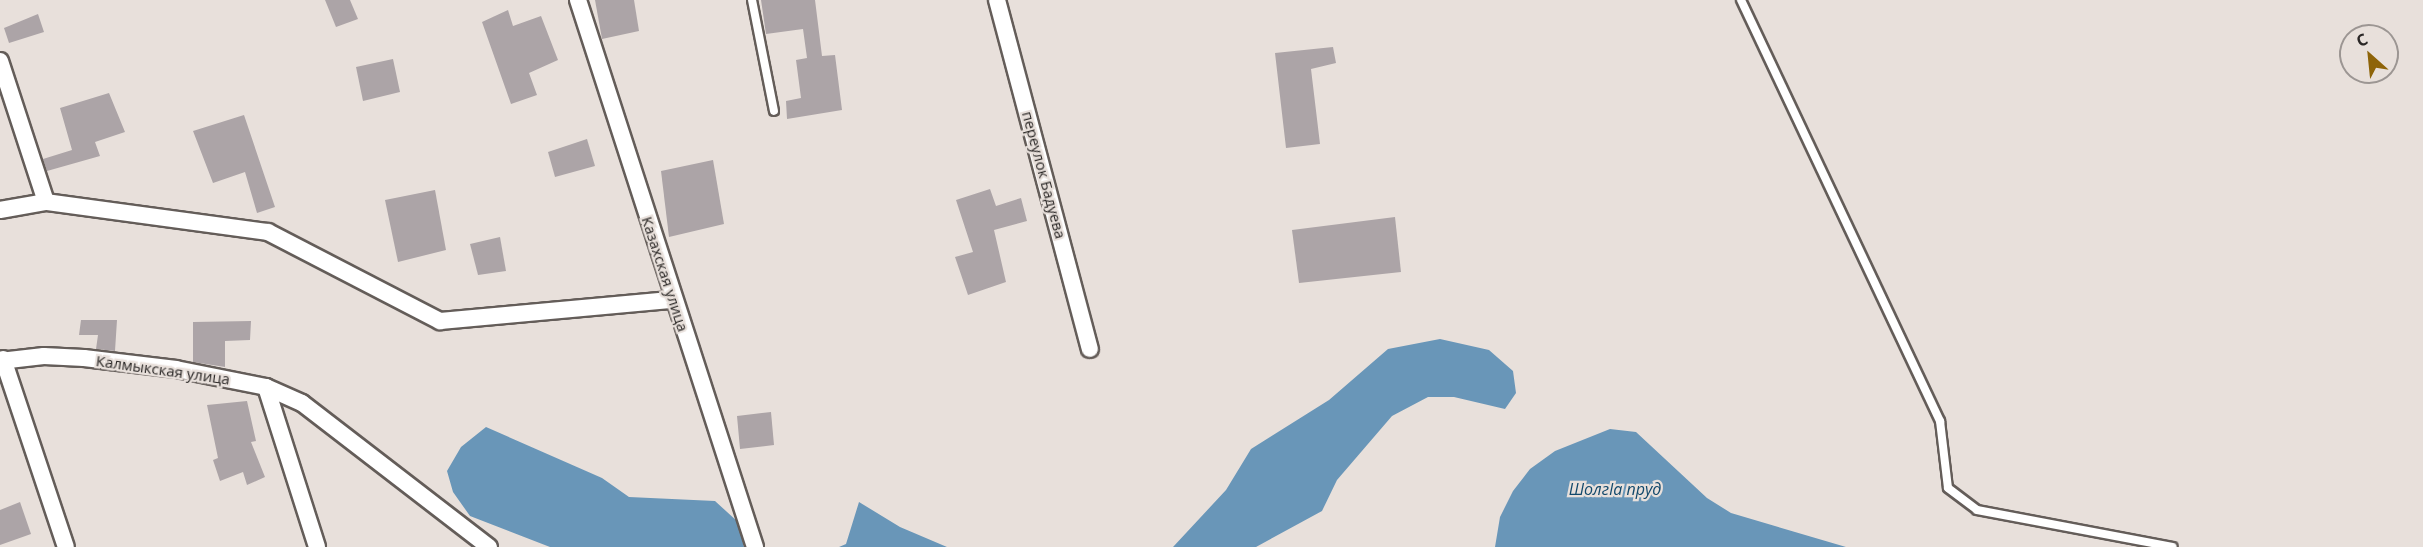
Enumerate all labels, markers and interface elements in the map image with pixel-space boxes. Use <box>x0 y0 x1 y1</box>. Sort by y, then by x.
north arrow <box>2339 24 2399 84</box>
text: С <box>2352 28 2371 52</box>
street label: переулок Бадуева <box>1018 109 1070 241</box>
street label: Казахская улица <box>638 214 692 334</box>
street label: Калмыкская улица <box>95 352 231 388</box>
water label: ШолгIа пруд <box>1569 479 1661 499</box>

